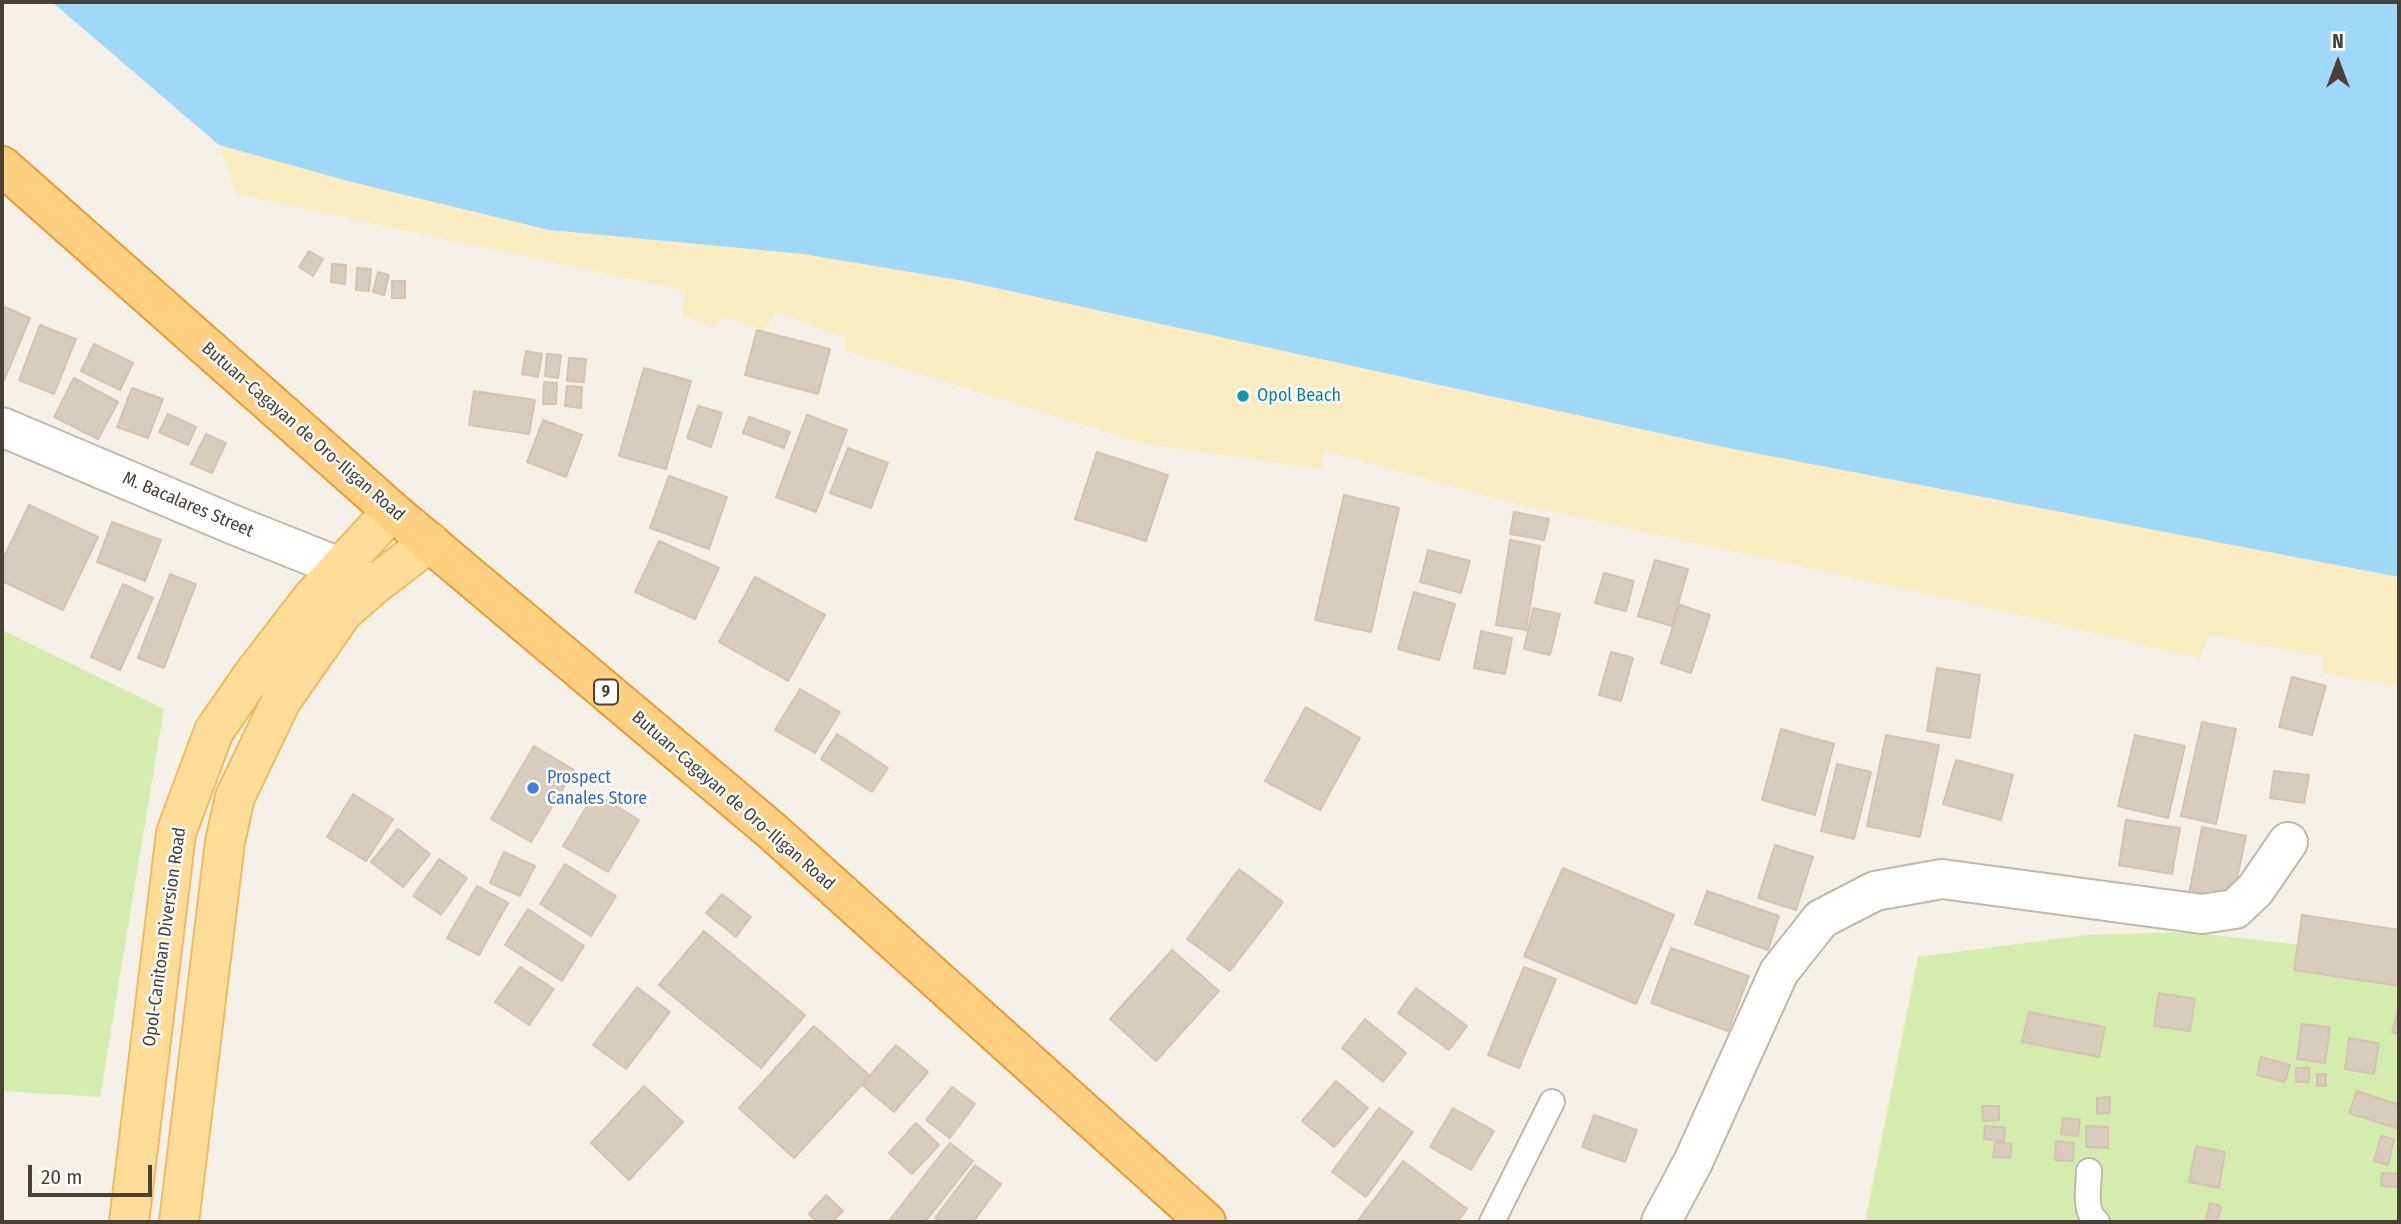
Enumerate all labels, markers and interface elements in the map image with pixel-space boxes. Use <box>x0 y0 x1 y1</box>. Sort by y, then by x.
north arrow <box>2303 28 2373 98</box>
text: N <box>2332 30 2344 53</box>
street label: Butuan-Cagayan de Oro-Iligan Road <box>197 338 409 526</box>
place label: Opol Beach <box>1257 385 1341 407</box>
marker: Opol Beach <box>1235 388 1251 404</box>
street label: M. Bacalares Street <box>119 468 257 542</box>
road number: 9 <box>594 680 618 705</box>
street label: Butuan-Cagayan de Oro-Iligan Road <box>627 707 839 895</box>
place label: Prospect Canales Store <box>547 767 647 810</box>
marker: Prospect Canales Store <box>525 780 541 796</box>
street label: Opol-Canitoan Diversion Road <box>139 826 191 1048</box>
scale bar <box>32 1150 156 1194</box>
text: 20 m <box>41 1164 82 1190</box>

